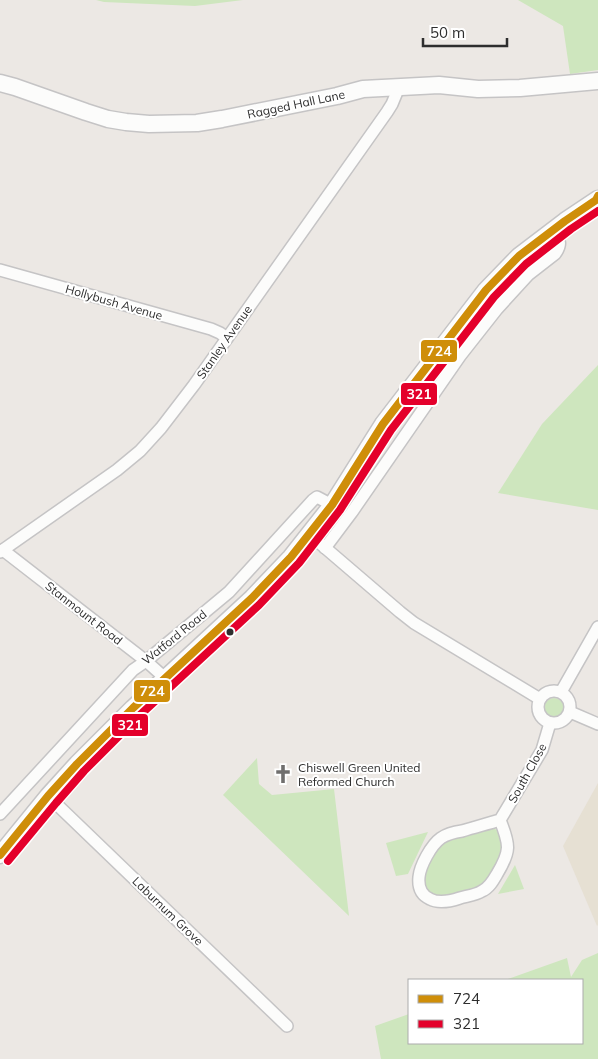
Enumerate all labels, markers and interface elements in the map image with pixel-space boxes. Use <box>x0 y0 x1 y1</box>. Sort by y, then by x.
scale bar <box>423 15 507 47</box>
text: 50 m <box>430 23 465 42</box>
street label: Ragged Hall Lane <box>246 86 346 122</box>
street label: Hollybush Avenue <box>64 281 164 323</box>
street label: Stanley Avenue <box>193 302 255 382</box>
line badge: 724 <box>420 339 458 363</box>
text: 724 <box>426 342 452 360</box>
line badge: 321 <box>400 382 438 406</box>
text: 321 <box>406 385 432 403</box>
street label: Stanmount Road <box>42 578 126 648</box>
street label: Watford Road <box>139 606 209 668</box>
unlabelled marker <box>225 627 235 637</box>
line badge: 724 <box>133 679 171 703</box>
text: 724 <box>139 682 165 700</box>
line badge: 321 <box>111 713 149 737</box>
text: 321 <box>117 716 143 734</box>
street label: South Close <box>504 740 550 806</box>
place label: Chiswell Green United Reformed Church <box>298 760 420 789</box>
church icon: Chiswell Green United Reformed Church <box>272 763 294 785</box>
street label: Laburnum Grove <box>130 873 206 949</box>
legend <box>408 979 583 1044</box>
text: 724 <box>453 989 480 1008</box>
text: 321 <box>453 1014 480 1033</box>

